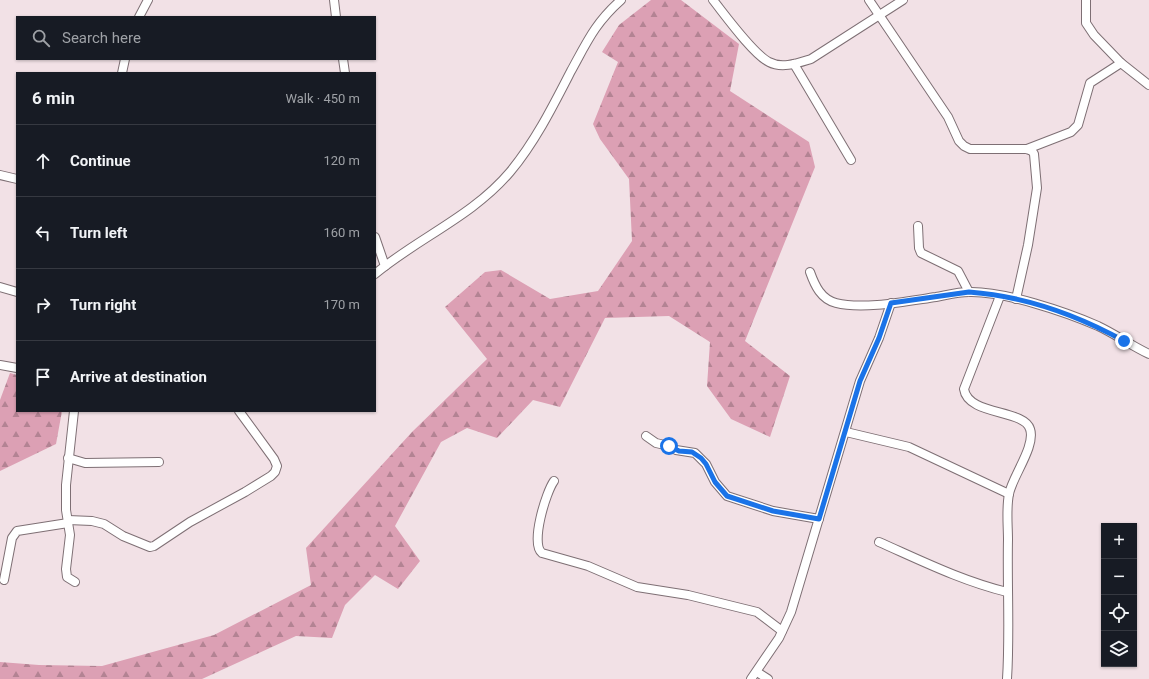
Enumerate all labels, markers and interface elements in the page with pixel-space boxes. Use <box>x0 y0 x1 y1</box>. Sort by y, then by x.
search box <box>16 16 376 60</box>
icon: search <box>30 27 52 49</box>
text: Search here <box>62 29 141 47</box>
text: 6 min <box>32 88 75 108</box>
text: Walk · 450 m <box>285 91 360 106</box>
icon: ahead <box>32 150 54 172</box>
text: Continue <box>70 152 131 170</box>
text: 120 m <box>323 153 360 168</box>
icon: left <box>32 222 54 244</box>
text: Turn left <box>70 224 127 242</box>
text: 160 m <box>323 225 360 240</box>
icon: right <box>32 294 54 316</box>
text: Turn right <box>70 296 136 314</box>
text: 170 m <box>323 297 360 312</box>
route end <box>1115 332 1133 350</box>
icon: arrive <box>32 366 54 388</box>
text: Arrive at destination <box>70 368 207 386</box>
route start <box>660 437 678 455</box>
map controls <box>1101 523 1137 667</box>
button: + <box>1101 523 1137 559</box>
button: − <box>1101 559 1137 595</box>
button: locate <box>1101 595 1137 631</box>
button: layers <box>1101 631 1137 667</box>

